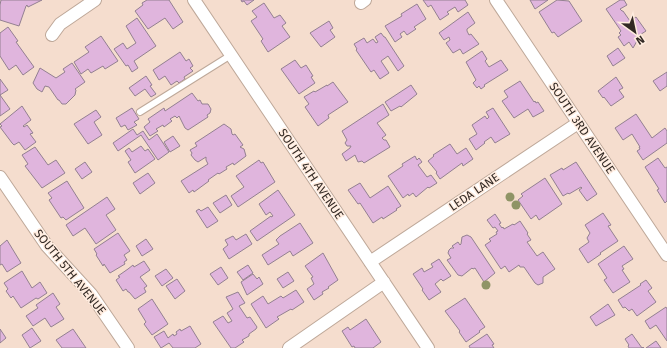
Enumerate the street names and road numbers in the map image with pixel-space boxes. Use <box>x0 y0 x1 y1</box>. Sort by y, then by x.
street label: SOUTH 3RD AVENUE <box>546 80 618 176</box>
street label: SOUTH 4TH AVENUE <box>276 126 346 222</box>
street label: LEDA LANE <box>446 170 502 214</box>
street label: SOUTH 5TH AVENUE <box>31 226 109 318</box>

